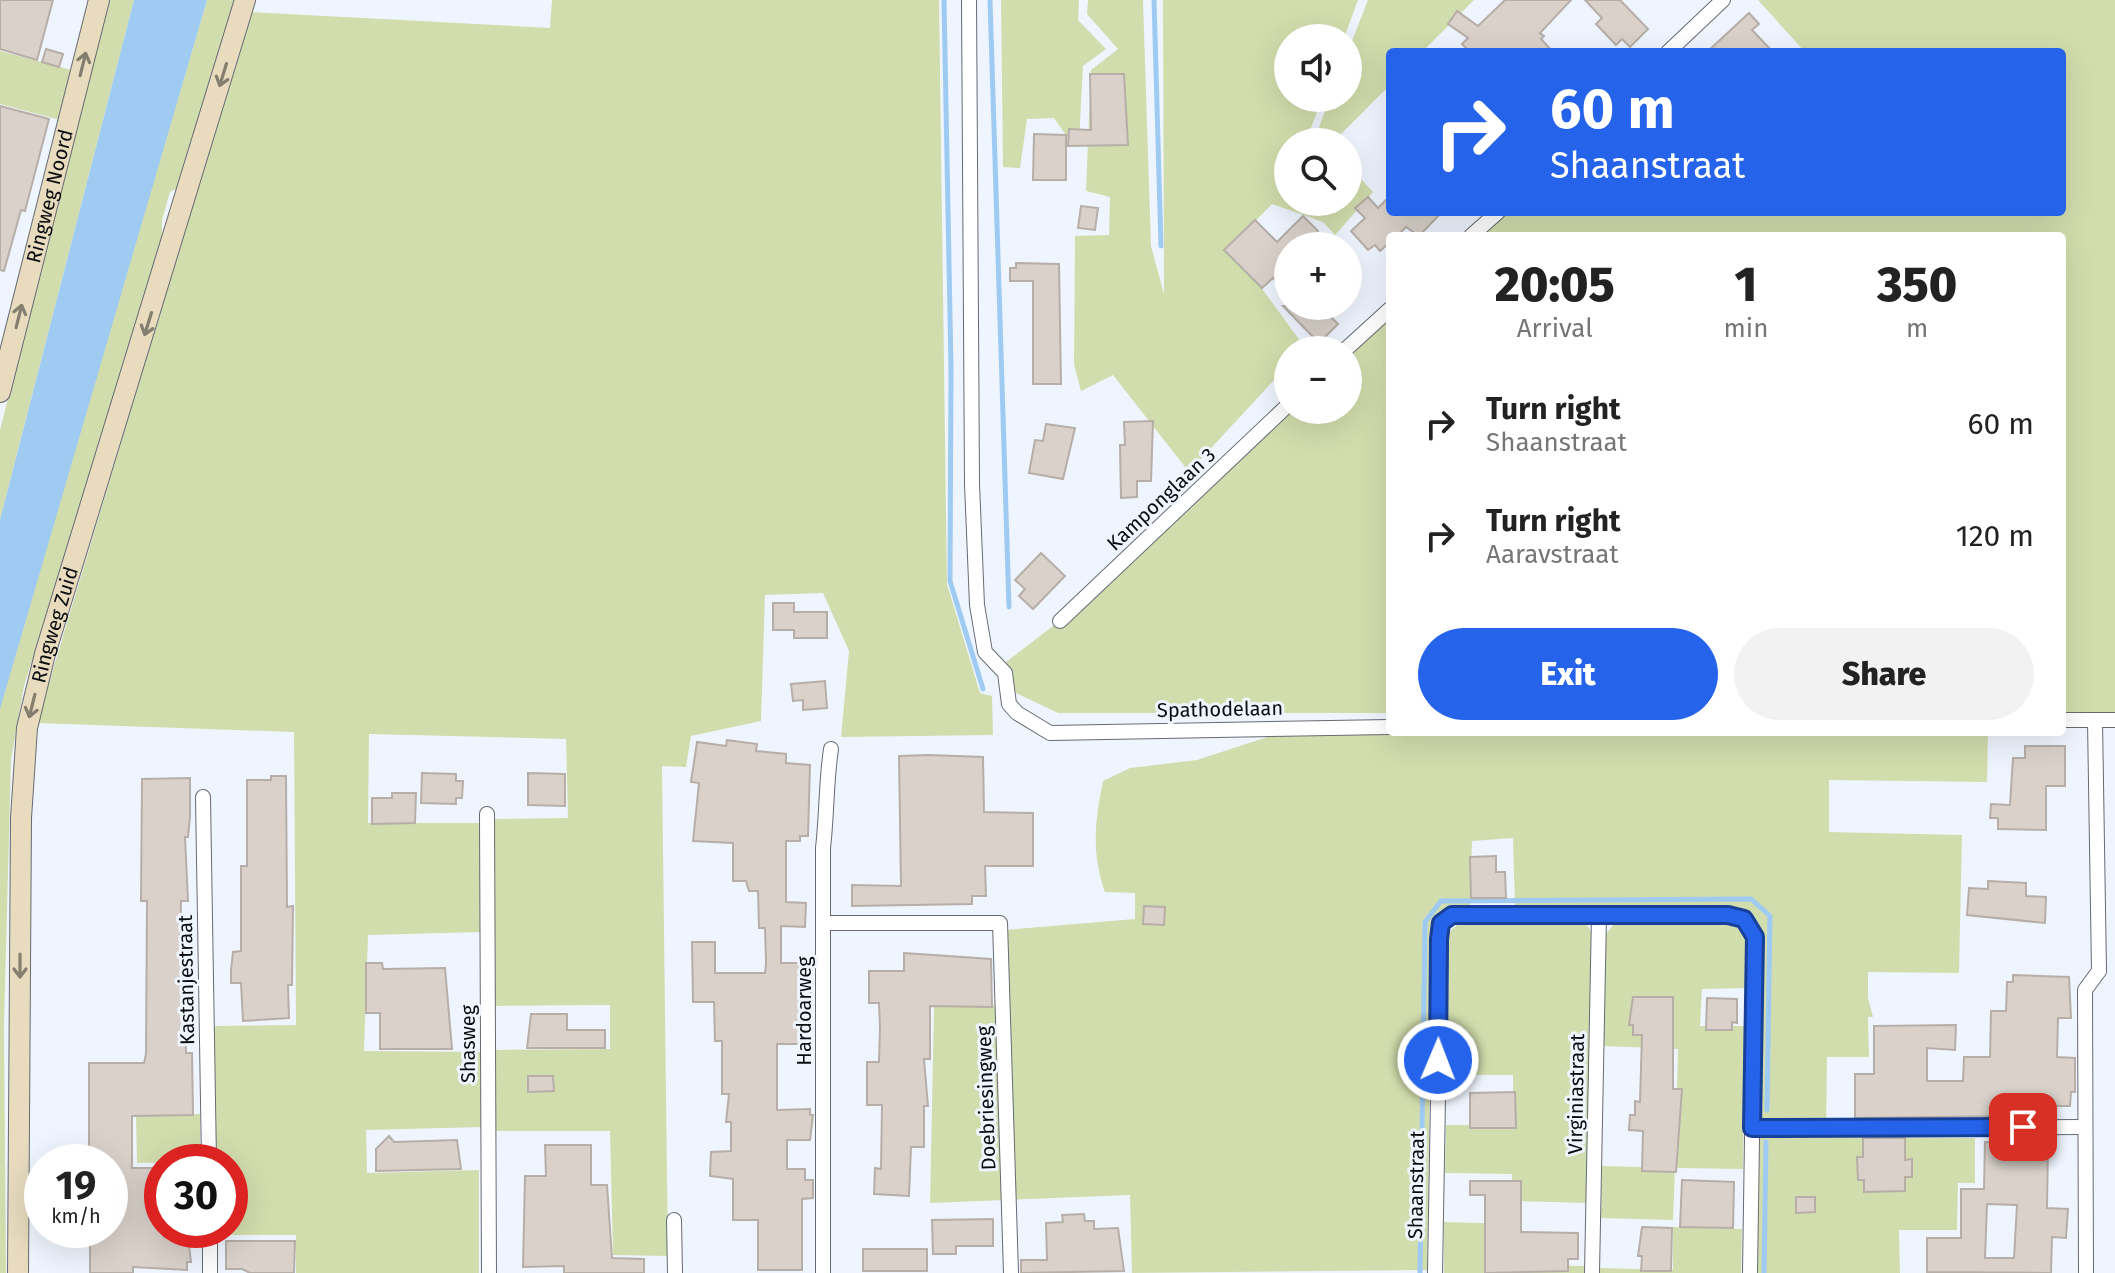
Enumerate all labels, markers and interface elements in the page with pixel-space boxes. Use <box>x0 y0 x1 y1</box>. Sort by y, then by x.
map controls <box>1274 24 1362 424</box>
button: sound <box>1274 24 1362 112</box>
one-way arrow <box>76 52 91 78</box>
one-way arrow <box>215 61 230 87</box>
text: 60 m <box>1550 76 1675 143</box>
icon: right <box>1418 80 1522 184</box>
street label: Ringweg Noord <box>21 127 78 266</box>
button: search <box>1274 128 1362 216</box>
text: Shaanstraat <box>1550 144 1745 188</box>
button: + <box>1274 232 1362 320</box>
text: 20:05 <box>1495 256 1615 314</box>
text: 1 <box>1735 256 1757 314</box>
text: 350 <box>1877 256 1957 314</box>
one-way arrow <box>13 304 28 330</box>
one-way arrow <box>140 310 155 336</box>
text: Arrival <box>1517 313 1593 344</box>
text: min <box>1724 313 1768 344</box>
text: m <box>1906 313 1928 344</box>
button: − <box>1274 336 1362 424</box>
text: Turn right <box>1486 391 1621 427</box>
icon: right <box>1418 402 1462 446</box>
text: 60 m <box>1968 406 2034 442</box>
text: Shaanstraat <box>1486 427 1627 458</box>
street label: Kamponglaan 3 <box>1102 443 1220 555</box>
text: Turn right <box>1486 503 1621 539</box>
icon: right <box>1418 514 1462 558</box>
text: 120 m <box>1956 518 2034 554</box>
text: Aaravstraat <box>1486 539 1619 570</box>
street label: Ringweg Zuid <box>26 564 83 685</box>
button: Exit <box>1418 628 1718 720</box>
button: Share <box>1734 628 2034 720</box>
one-way arrow <box>24 693 39 719</box>
street label: Spathodelaan <box>1157 696 1283 722</box>
street label: Kastanjestraat <box>173 914 199 1045</box>
one-way arrow <box>12 952 28 979</box>
street label: Hardoarweg <box>792 956 816 1066</box>
street label: Shasweg <box>456 1004 480 1083</box>
position arrow <box>1396 1018 1480 1102</box>
street label: Doebriesingweg <box>971 1025 1001 1171</box>
street label: Virginiastraat <box>1563 1033 1589 1155</box>
pin <box>1989 1093 2057 1161</box>
icon: arrive <box>2001 1105 2045 1149</box>
street label: Shaanstraat <box>1403 1130 1429 1239</box>
speed limit sign: 30 <box>144 1144 248 1248</box>
text: 19 <box>56 1162 96 1210</box>
text: km/h <box>51 1204 101 1228</box>

